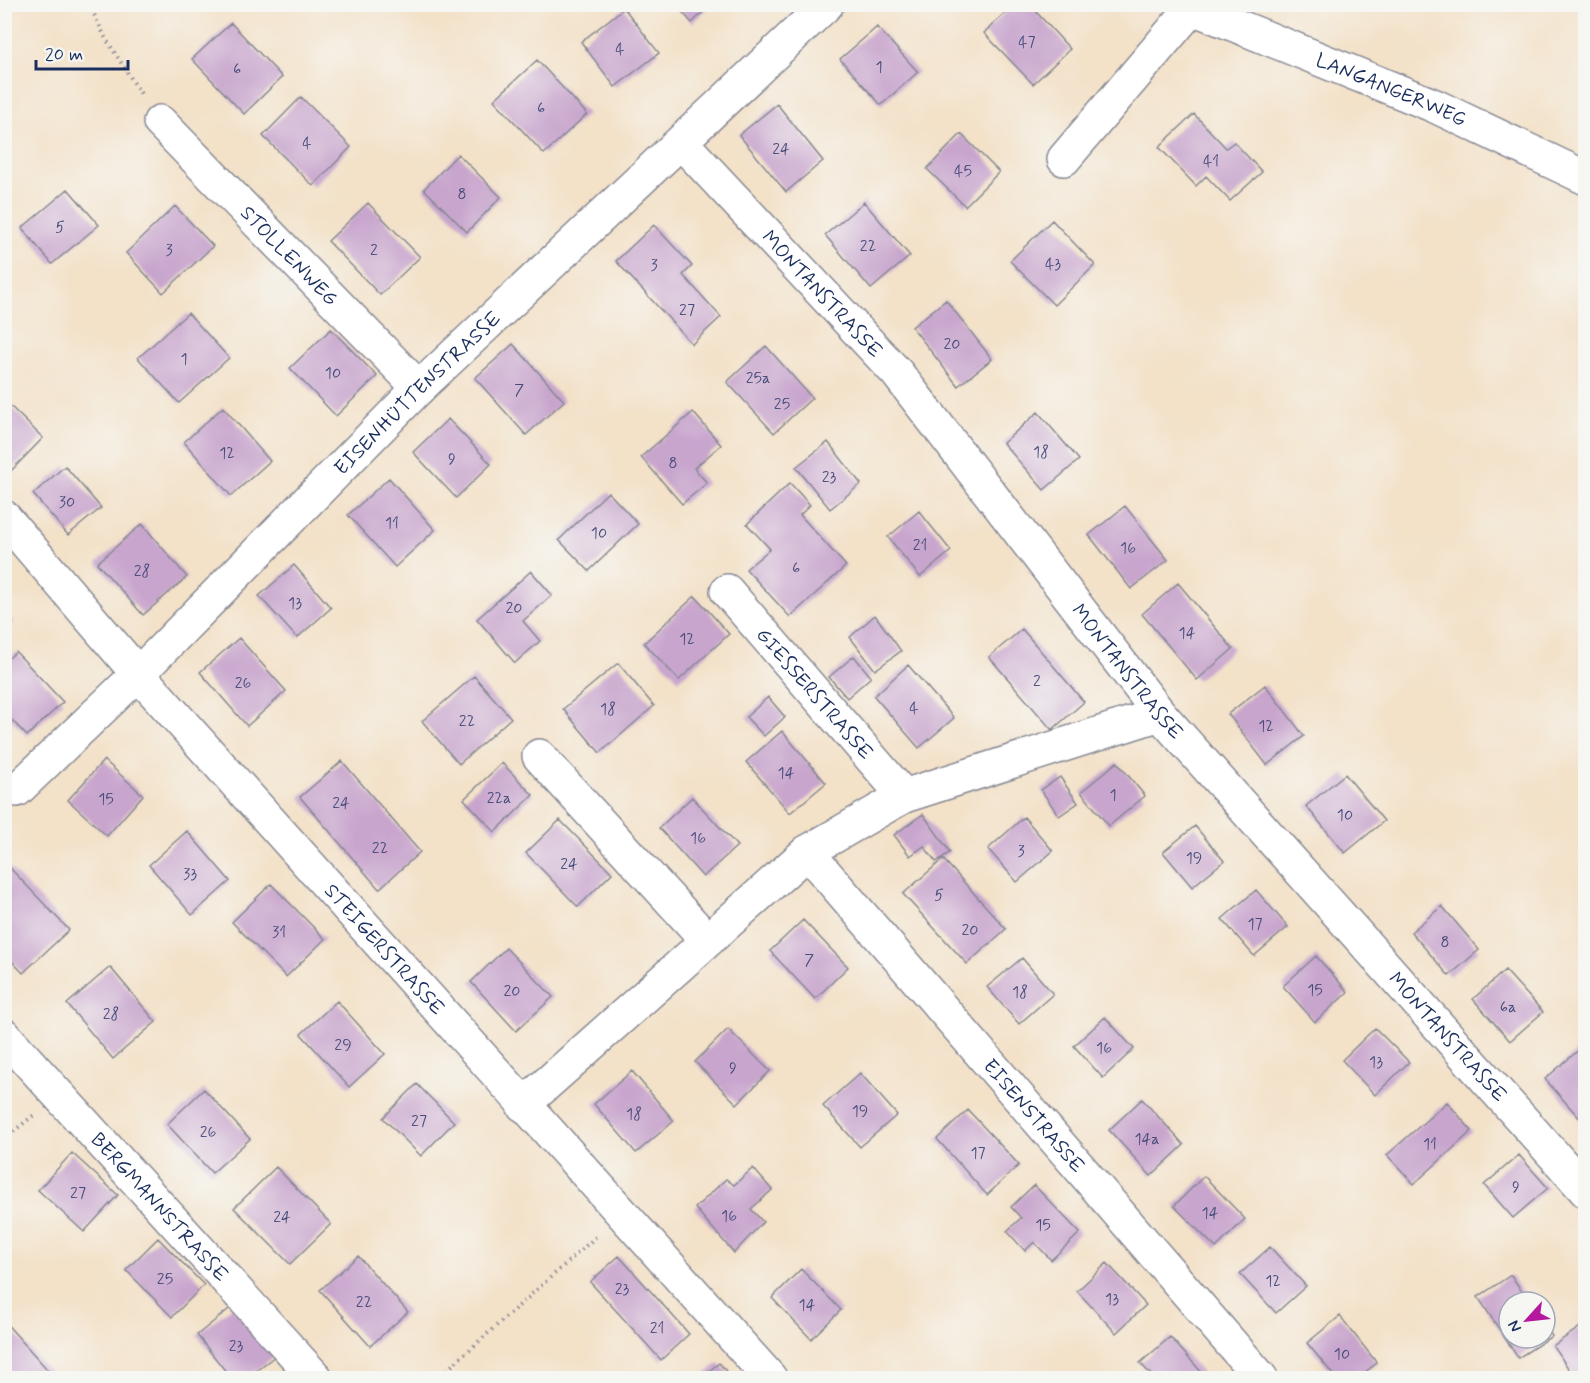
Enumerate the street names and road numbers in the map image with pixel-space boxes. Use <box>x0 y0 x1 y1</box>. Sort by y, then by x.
street label: LANGANGERWEG <box>1311 47 1470 134</box>
street label: STOLLENWEG <box>234 200 344 312</box>
street label: MONTANSTRASSE <box>755 225 888 364</box>
street label: EISENHÜTTENSTRASSE <box>329 306 507 482</box>
street label: MONTANSTRASSE <box>1065 599 1189 746</box>
street label: GIESSERSTRASSE <box>750 622 879 766</box>
street label: STEIGERSTRASSE <box>318 878 450 1022</box>
street label: MONTANSTRASSE <box>1382 967 1512 1108</box>
street label: EISENSTRASSE <box>976 1054 1090 1179</box>
street label: BERGMANNSTRASSE <box>84 1127 234 1288</box>

